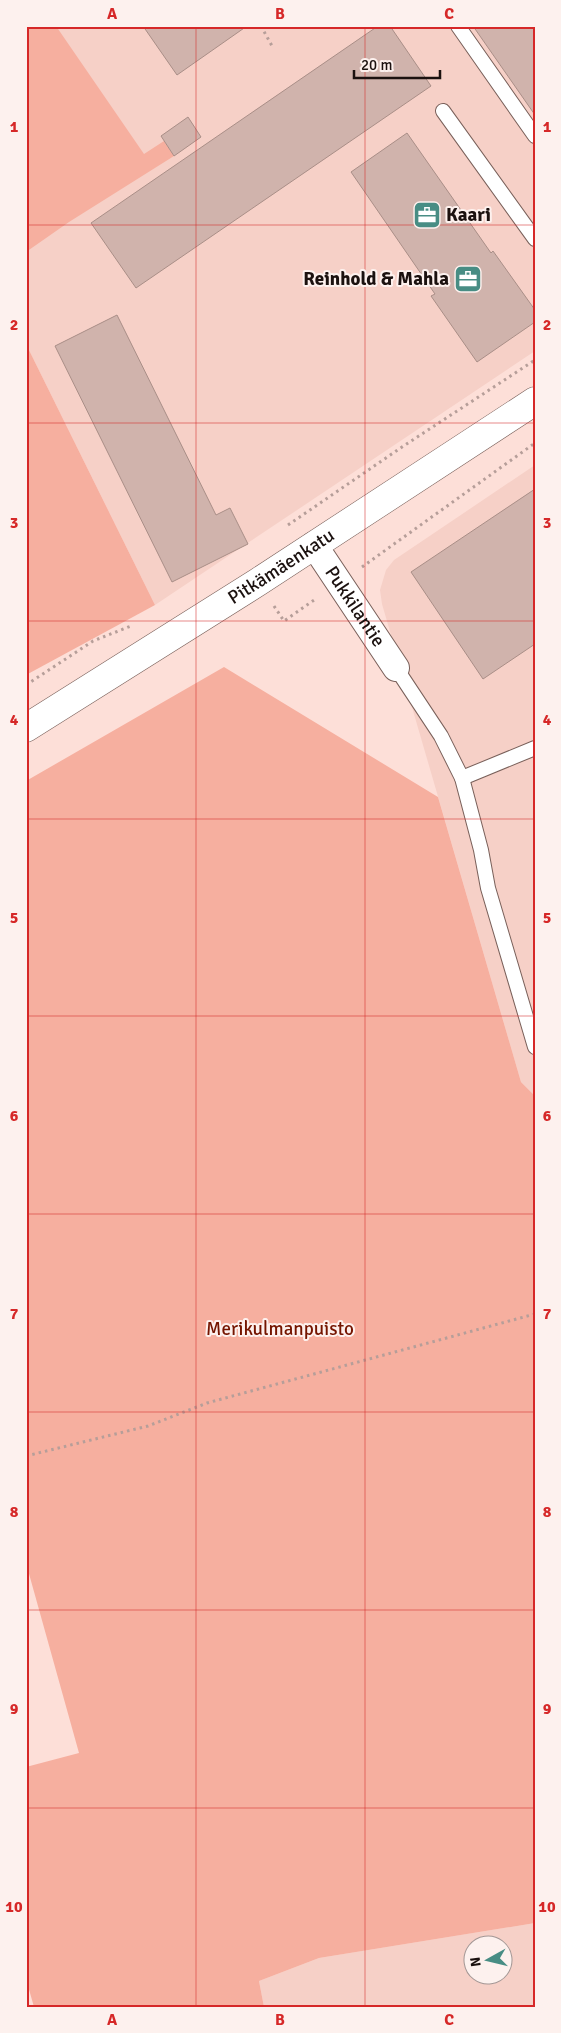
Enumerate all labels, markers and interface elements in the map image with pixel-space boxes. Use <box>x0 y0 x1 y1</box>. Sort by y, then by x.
text: A <box>107 4 118 24</box>
text: B <box>275 4 285 24</box>
text: C <box>444 4 454 24</box>
scale bar <box>354 48 440 80</box>
text: 20 m <box>361 56 392 74</box>
text: 1 <box>10 117 19 137</box>
text: 1 <box>543 117 552 137</box>
office icon: Kaari <box>412 200 442 230</box>
place label: Kaari <box>446 203 491 227</box>
office icon: Reinhold & Mahla <box>453 264 483 294</box>
place label: Reinhold & Mahla <box>303 267 449 291</box>
text: 2 <box>10 315 18 335</box>
text: 2 <box>543 315 551 335</box>
text: 3 <box>10 513 18 533</box>
text: 3 <box>543 513 551 533</box>
street label: Pitkämäenkatu <box>223 523 339 610</box>
street label: Pukkilantie <box>320 562 391 652</box>
text: 4 <box>10 710 19 730</box>
text: 4 <box>543 710 552 730</box>
text: 5 <box>10 908 18 928</box>
text: 5 <box>543 908 551 928</box>
text: 6 <box>10 1106 19 1126</box>
text: 6 <box>543 1106 552 1126</box>
text: 7 <box>10 1304 19 1324</box>
text: 7 <box>543 1304 552 1324</box>
park label: Merikulmanpuisto <box>206 1317 354 1341</box>
text: 8 <box>10 1502 19 1522</box>
text: 8 <box>543 1502 552 1522</box>
text: 9 <box>10 1699 19 1719</box>
text: 9 <box>543 1699 552 1719</box>
text: 10 <box>5 1897 23 1917</box>
text: 10 <box>538 1897 556 1917</box>
north arrow <box>464 1936 514 1986</box>
text: N <box>467 1956 485 1968</box>
text: A <box>107 2010 118 2030</box>
text: B <box>275 2010 285 2030</box>
text: C <box>444 2010 454 2030</box>

